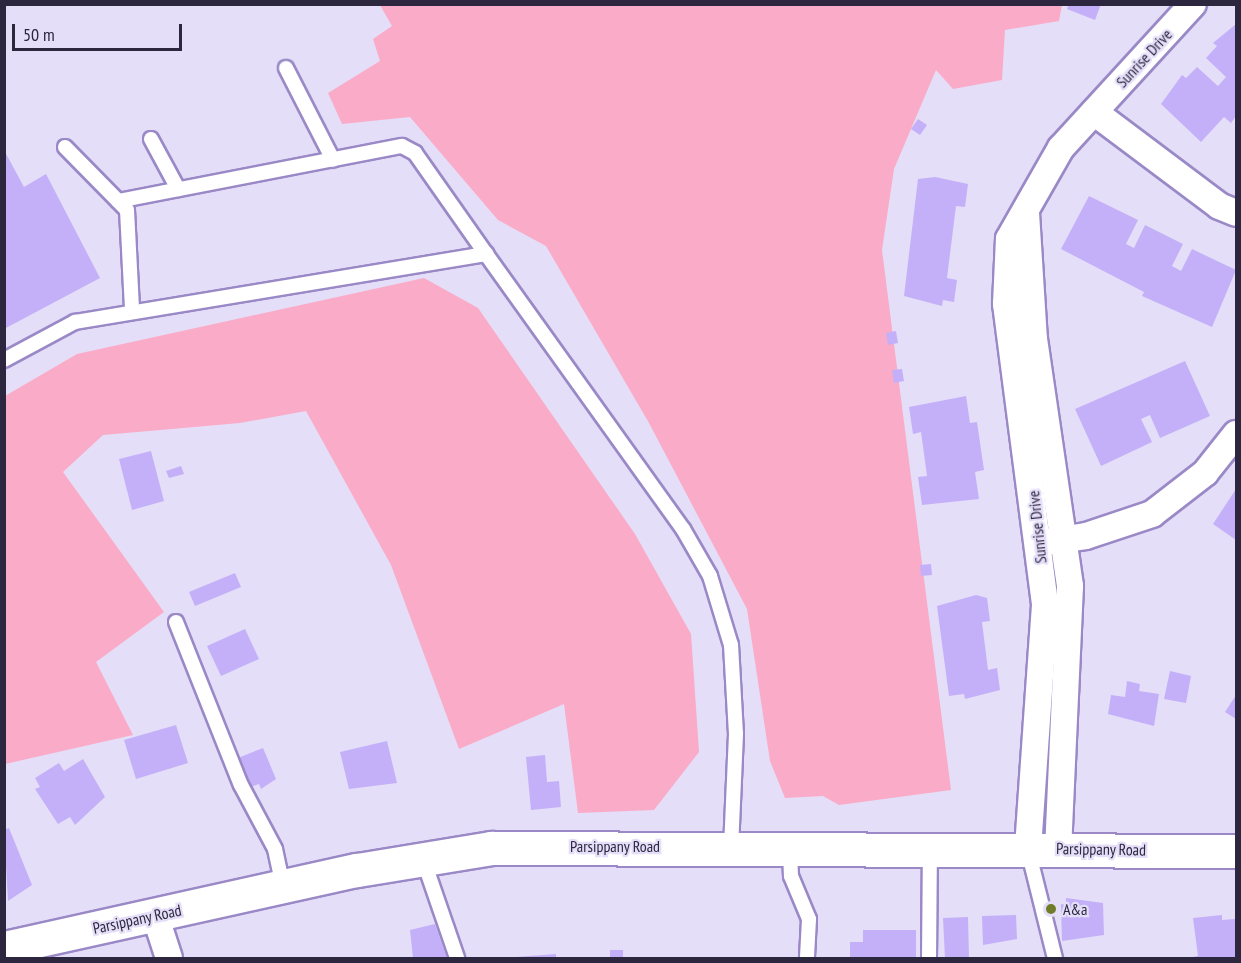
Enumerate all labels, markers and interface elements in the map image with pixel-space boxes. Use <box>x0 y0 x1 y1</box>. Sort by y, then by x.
scale bar <box>15 12 184 50</box>
text: 50 m <box>23 23 55 46</box>
street label: Sunrise Drive <box>1112 25 1176 91</box>
street label: Sunrise Drive <box>1024 490 1050 564</box>
street label: Parsippany Road <box>570 836 660 856</box>
street label: Parsippany Road <box>1056 839 1146 859</box>
place label: A&a <box>1063 899 1087 919</box>
street label: Parsippany Road <box>91 900 183 938</box>
marker: A&a <box>1044 902 1058 916</box>

